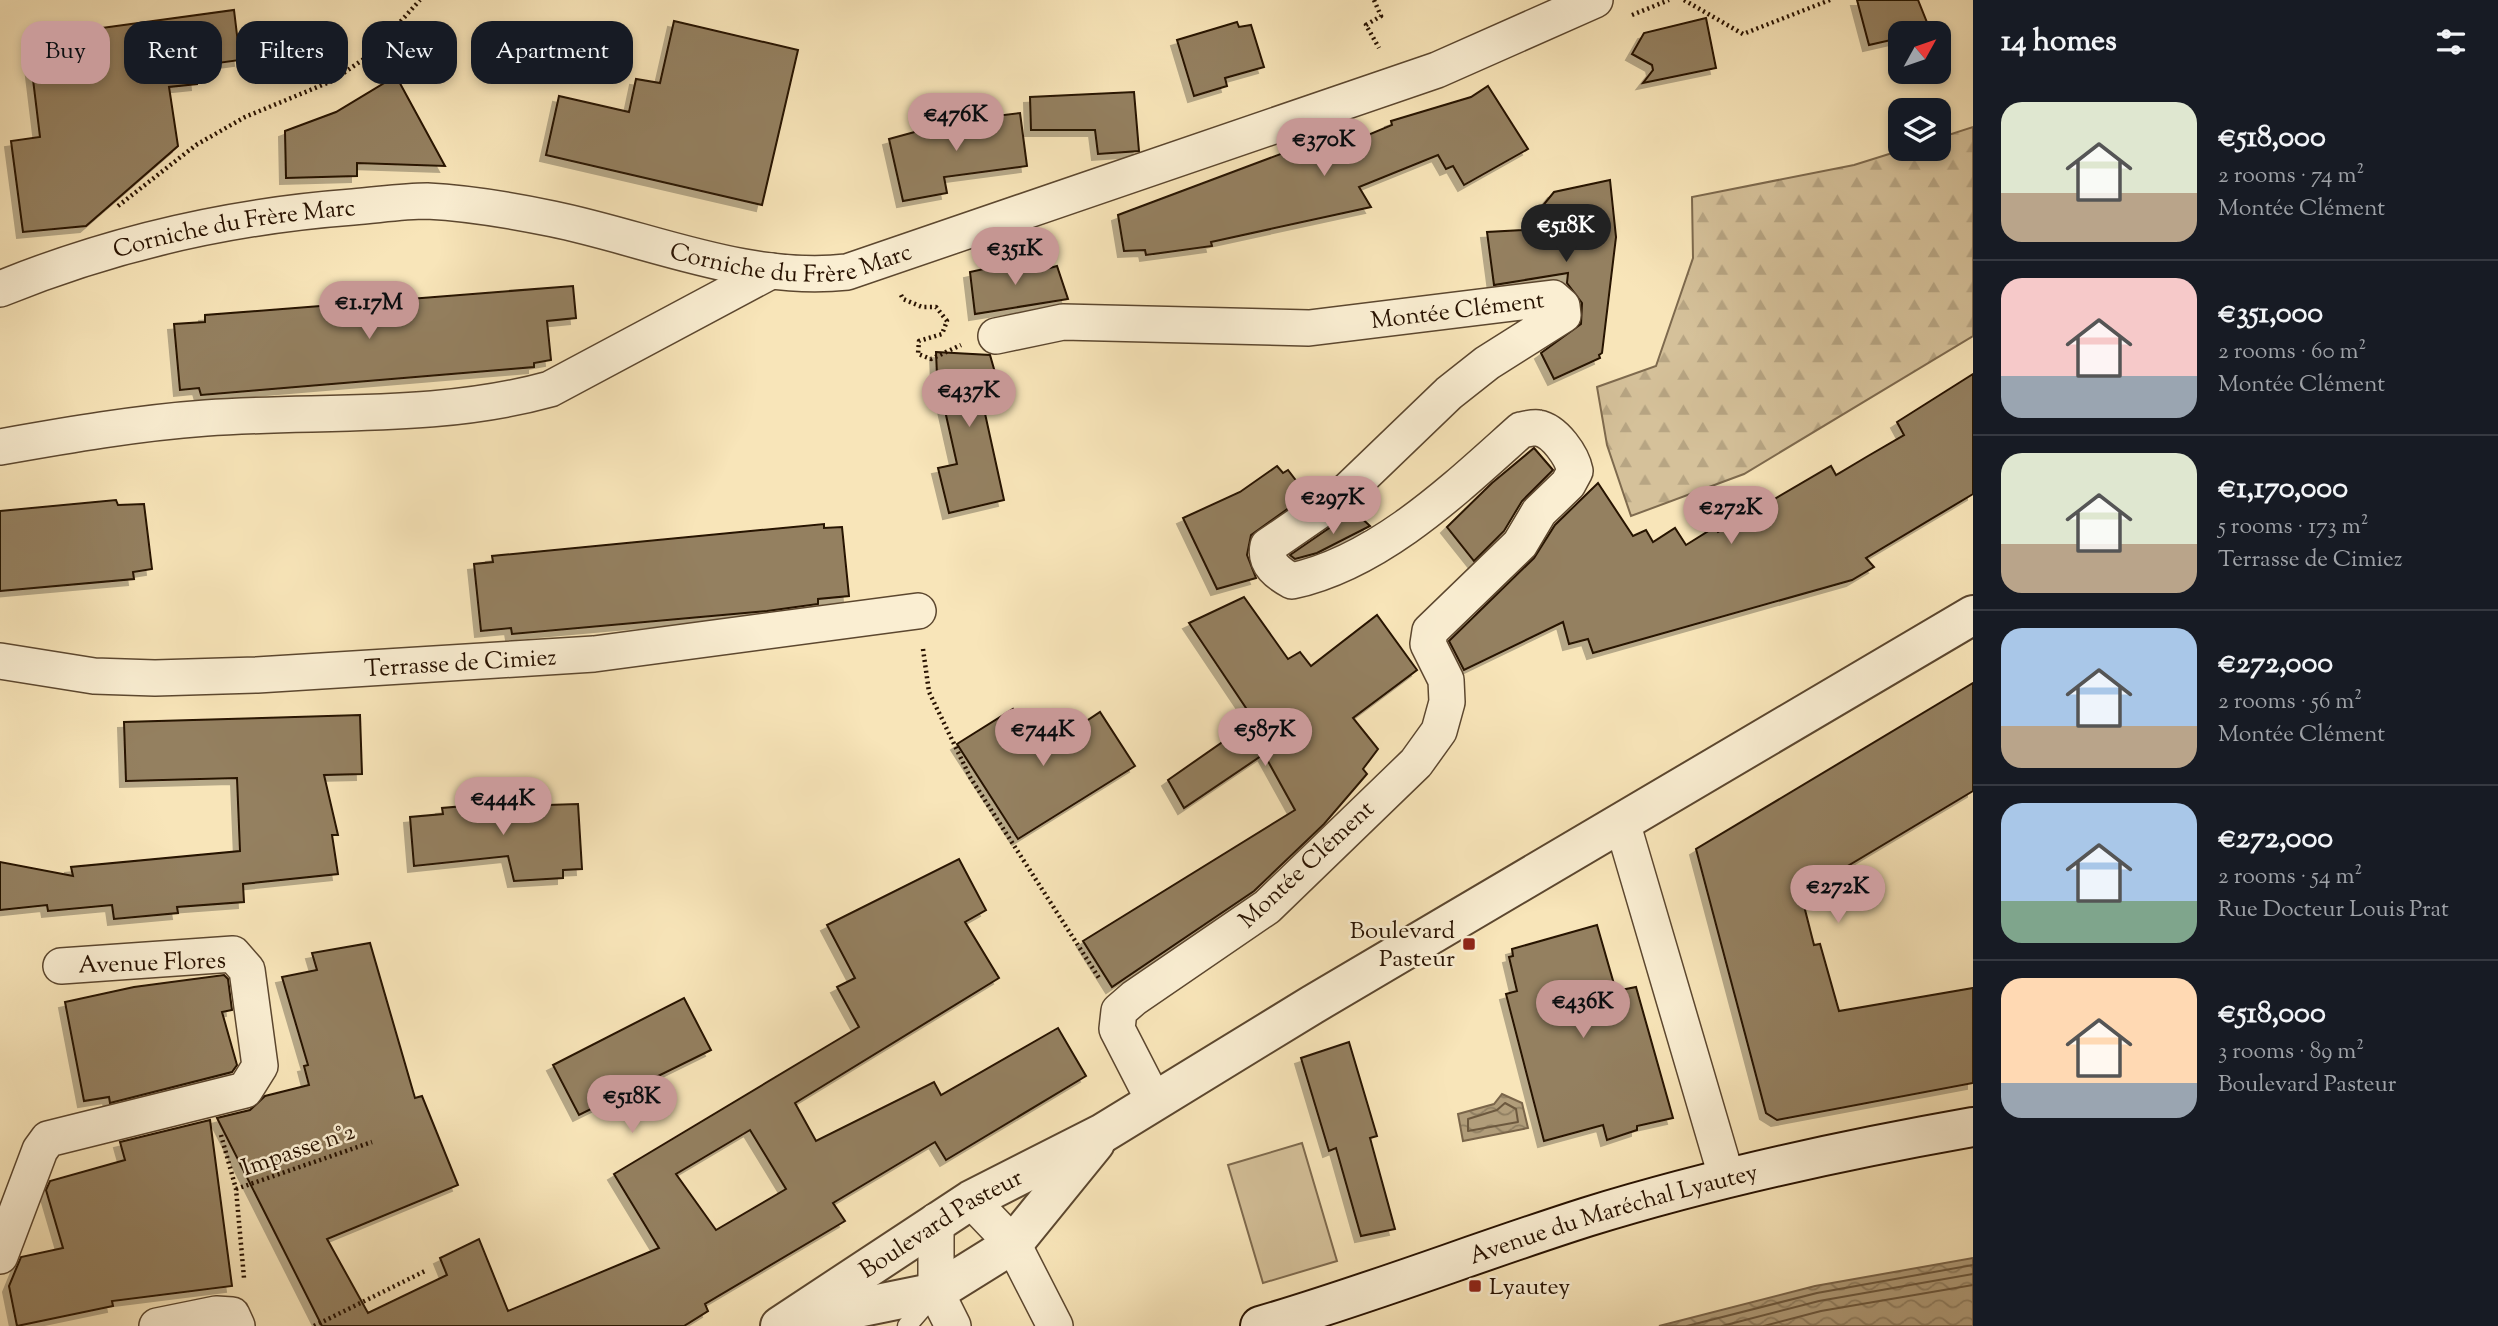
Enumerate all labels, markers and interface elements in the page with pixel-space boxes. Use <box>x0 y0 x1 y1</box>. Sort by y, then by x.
chip: Buy <box>21 21 110 84</box>
chip: Rent <box>124 21 222 84</box>
chip: Filters <box>236 21 348 84</box>
chip: New <box>362 21 457 84</box>
chip: Apartment <box>471 21 633 84</box>
north arrow <box>1888 21 1951 84</box>
map controls <box>1888 21 1951 161</box>
text: 14 homes <box>2001 21 2117 64</box>
icon: filters <box>2432 23 2470 61</box>
pin: €476K <box>907 94 1005 153</box>
button: layers <box>1888 98 1951 161</box>
text: €476K <box>924 99 988 132</box>
text: €518,000 <box>2218 117 2326 160</box>
pin: €370K <box>1275 118 1373 178</box>
text: €370K <box>1292 124 1356 157</box>
icon: home <box>2057 130 2141 214</box>
text: 2 rooms · 74 m² <box>2218 160 2364 193</box>
street label: Corniche du Frère Marc <box>109 192 357 268</box>
text: Montée Clément <box>2218 193 2385 226</box>
pin: €518K <box>1517 204 1615 264</box>
text: €518K <box>1537 210 1595 243</box>
pin: €351K <box>966 228 1064 287</box>
street label: Corniche du Frère Marc <box>667 232 913 260</box>
text: €351K <box>987 233 1043 266</box>
text: Corniche du Frère Marc <box>666 235 917 293</box>
pin: €1.17M <box>312 282 426 341</box>
street label: Montée Clément <box>1369 284 1546 339</box>
text: €1.17M <box>335 287 403 320</box>
text: €351,000 <box>2218 293 2323 336</box>
icon: home <box>2057 306 2141 390</box>
text: 2 rooms · 60 m² <box>2218 336 2366 369</box>
text: Montée Clément <box>2218 369 2385 402</box>
pin: €437K <box>920 370 1018 429</box>
text: €437K <box>938 375 1000 408</box>
text: €1,170,000 <box>2218 468 2348 511</box>
pin: €297K <box>1284 476 1382 536</box>
icon: home <box>2057 481 2141 565</box>
text: €297K <box>1301 482 1365 515</box>
pin: €272K <box>1682 486 1780 546</box>
text: €272K <box>1699 492 1763 525</box>
text: 5 rooms · 173 m² <box>2218 511 2369 544</box>
text: Terrasse de Cimiez <box>2218 544 2402 577</box>
street label: Terrasse de Cimiez <box>363 641 558 687</box>
text: €272,000 <box>2218 643 2333 686</box>
icon: home <box>2057 656 2141 740</box>
text: 2 rooms · 56 m² <box>2218 686 2362 719</box>
pin: €744K <box>994 708 1092 768</box>
pin: €587K <box>1216 708 1314 768</box>
text: €744K <box>1011 714 1075 747</box>
text: €587K <box>1234 714 1296 747</box>
text: Montée Clément <box>2218 719 2385 752</box>
pin: €444K <box>454 778 552 837</box>
text: €444K <box>471 783 535 816</box>
street label: Montée Clément <box>1232 794 1383 937</box>
text: €272,000 <box>2218 818 2333 861</box>
icon: home <box>2057 831 2141 915</box>
text: 2 rooms · 54 m² <box>2218 861 2362 894</box>
pin: €272K <box>1789 866 1887 925</box>
text: €272K <box>1806 871 1870 904</box>
text: Rue Docteur Louis Prat <box>2218 894 2449 927</box>
place label: Boulevard Pasteur <box>1350 915 1455 977</box>
marker: Boulevard Pasteur <box>1461 936 1477 952</box>
street label: Avenue Flores <box>78 944 227 984</box>
pin: €436K <box>1534 981 1632 1040</box>
text: €436K <box>1552 986 1614 1019</box>
text: €518,000 <box>2218 993 2326 1036</box>
icon: home <box>2057 1006 2141 1090</box>
text: 3 rooms · 89 m² <box>2218 1036 2364 1069</box>
text: Boulevard Pasteur <box>2218 1069 2396 1102</box>
pin: €518K <box>583 1076 681 1135</box>
text: €518K <box>603 1081 661 1114</box>
street label: Impasse n°2 <box>237 1116 360 1186</box>
street label: Avenue du Maréchal Lyautey <box>1465 1156 1761 1274</box>
street label: Boulevard Pasteur <box>853 1162 1029 1288</box>
place label: Lyautey <box>1489 1271 1570 1305</box>
marker: Lyautey <box>1467 1278 1483 1294</box>

